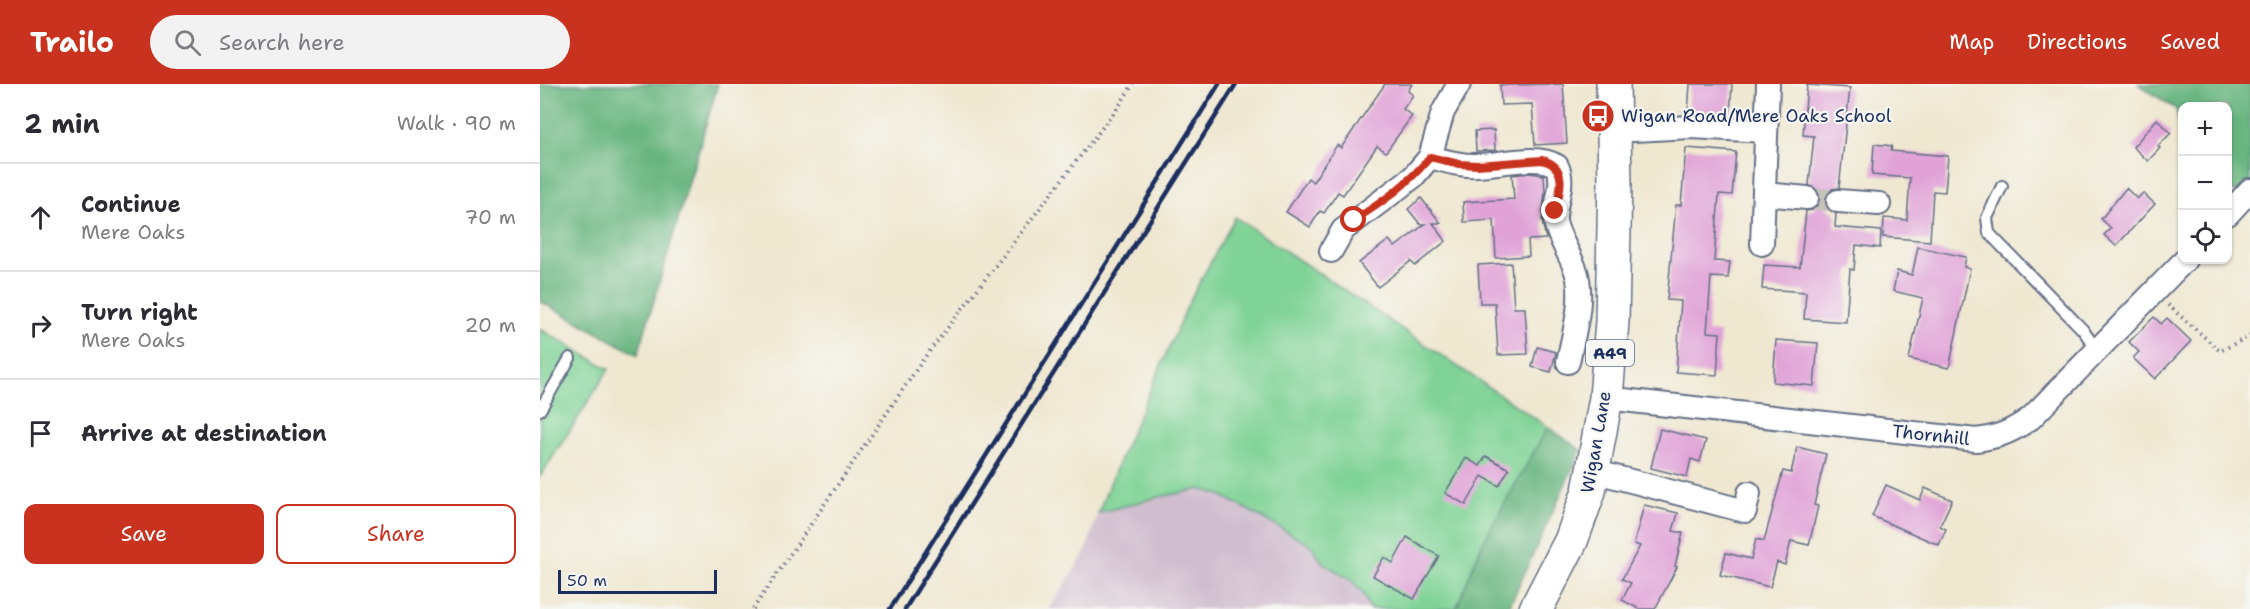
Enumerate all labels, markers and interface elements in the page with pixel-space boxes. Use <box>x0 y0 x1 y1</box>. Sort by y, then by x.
search box <box>150 15 570 69</box>
text: Trailo <box>30 23 114 61</box>
icon: search <box>171 26 204 59</box>
text: Search here <box>219 28 345 57</box>
text: Map <box>1949 28 1994 56</box>
text: Directions <box>2027 28 2127 56</box>
text: Saved <box>2160 28 2220 56</box>
bus stop icon: Wigan Road/Mere Oaks School <box>1580 98 1616 134</box>
map controls <box>2178 102 2232 264</box>
button: + <box>2178 102 2232 156</box>
place label: Wigan Road/Mere Oaks School <box>1621 104 1892 128</box>
text: 2 min <box>24 106 100 141</box>
text: Walk · 90 m <box>397 110 516 136</box>
button: − <box>2178 156 2232 210</box>
text: Continue <box>81 190 181 219</box>
route end <box>1541 197 1567 223</box>
icon: ahead <box>24 201 57 234</box>
text: 70 m <box>464 204 516 230</box>
route start <box>1340 206 1366 232</box>
button: locate <box>2178 210 2232 264</box>
text: Mere Oaks <box>81 219 185 245</box>
text: Turn right <box>81 298 198 327</box>
icon: right <box>24 309 57 342</box>
text: 20 m <box>465 312 516 338</box>
text: Mere Oaks <box>81 327 185 353</box>
road number: A49 <box>1586 340 1634 366</box>
street label: Wigan Lane <box>1575 389 1617 495</box>
icon: arrive <box>24 417 57 450</box>
text: Arrive at destination <box>81 419 327 448</box>
street label: Thornhill <box>1891 419 1971 451</box>
button: Save <box>24 504 264 564</box>
button: Share <box>276 504 516 564</box>
scale bar <box>558 567 717 594</box>
text: 50 m <box>567 570 607 591</box>

